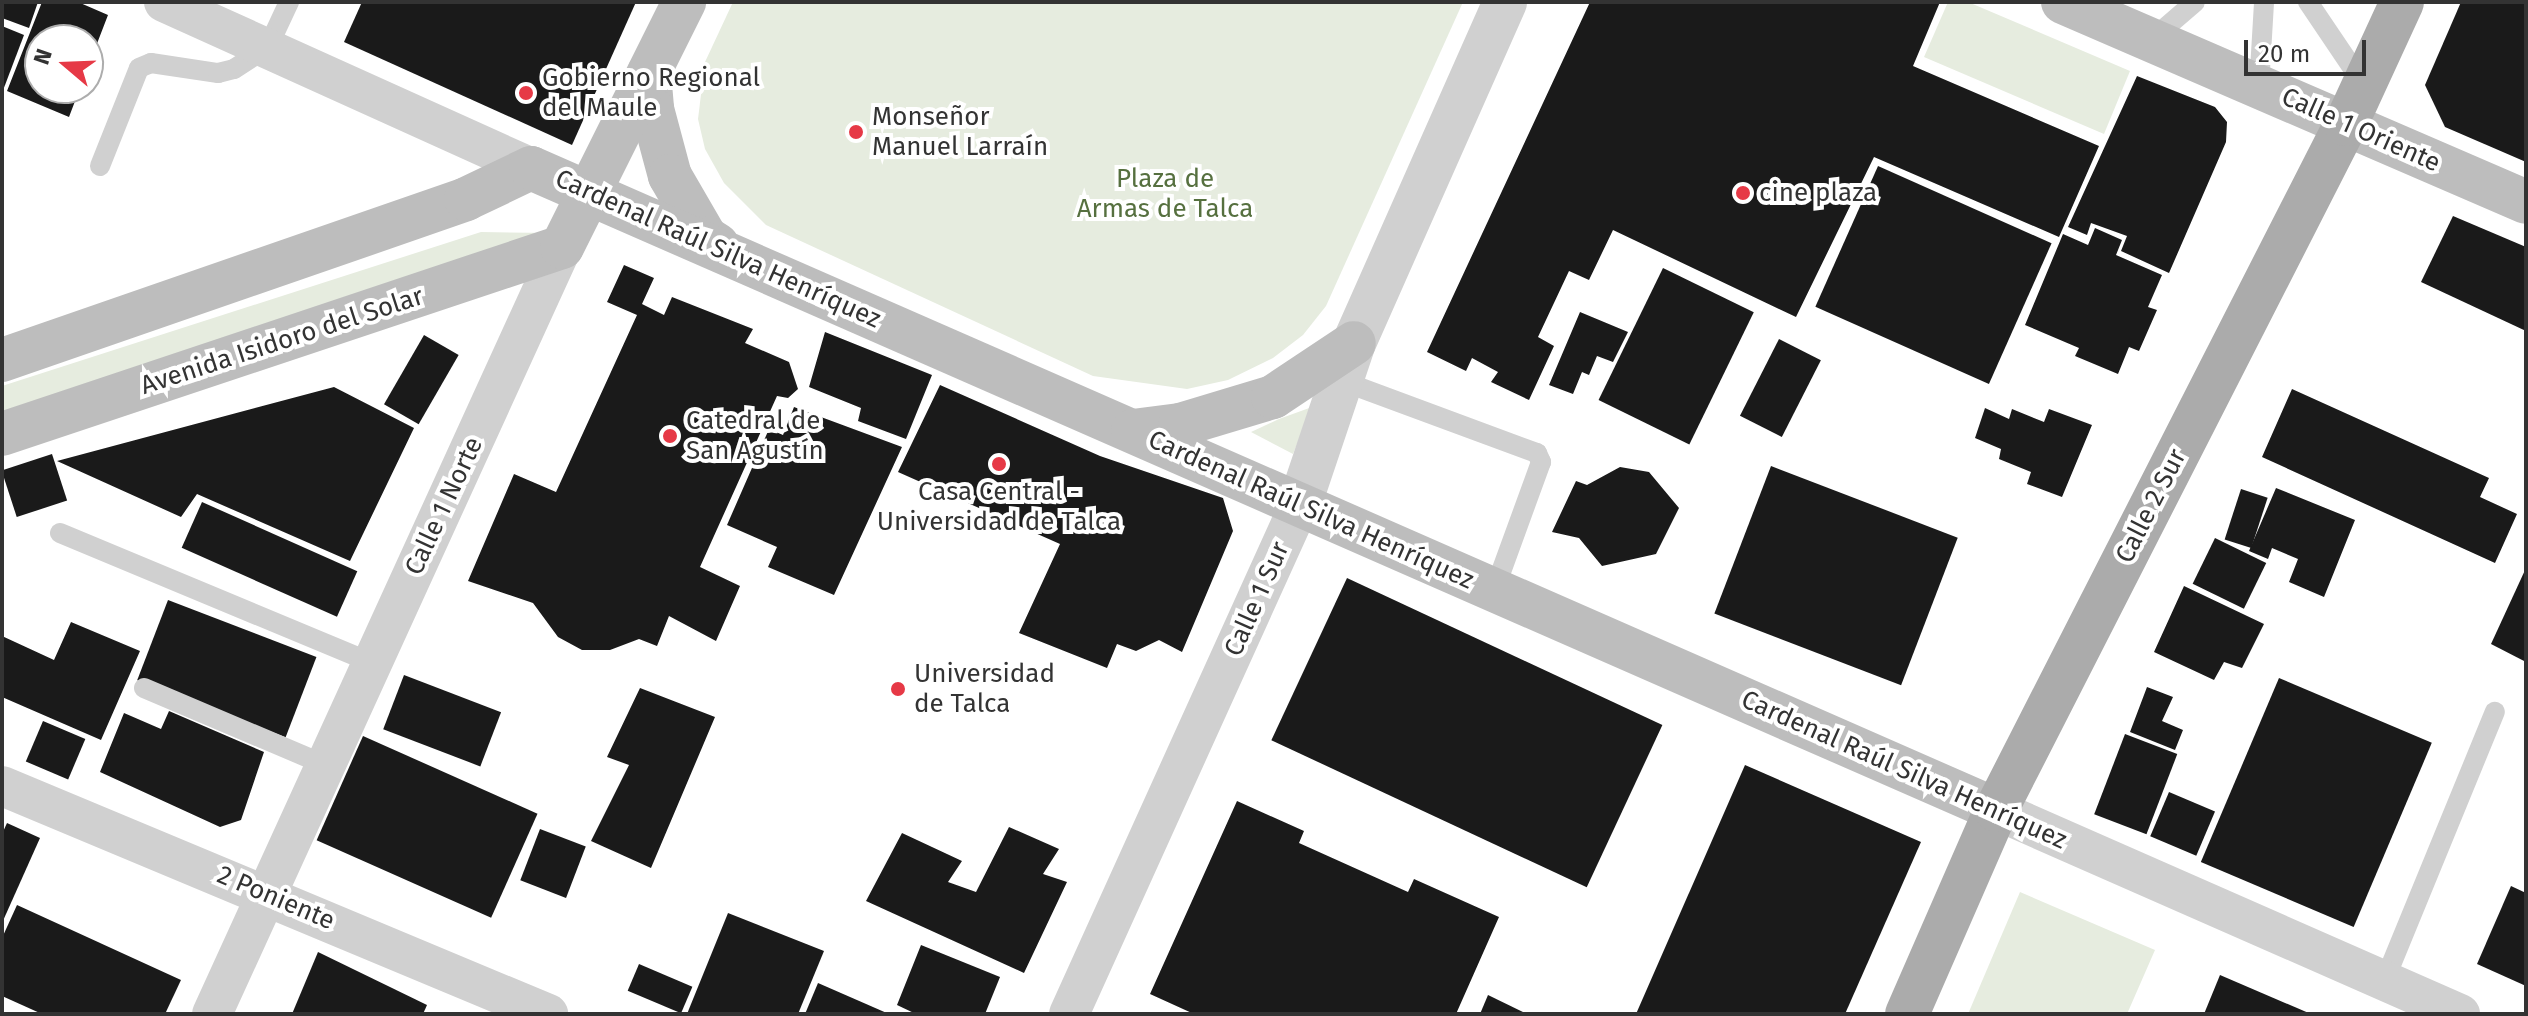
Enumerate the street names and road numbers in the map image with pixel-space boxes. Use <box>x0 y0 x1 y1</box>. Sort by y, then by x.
street label: Calle 1 Oriente <box>2277 81 2445 179</box>
street label: Cardenal Raúl Silva Henríquez <box>550 163 886 335</box>
street label: Avenida Isidoro del Solar <box>137 281 427 401</box>
street label: Cardenal Raúl Silva Henríquez <box>1143 424 1479 596</box>
street label: Calle 1 Norte <box>398 432 490 580</box>
street label: Calle 2 Sur <box>2109 444 2193 568</box>
street label: Calle 1 Sur <box>1218 537 1296 661</box>
street label: Cardenal Raúl Silva Henríquez <box>1736 684 2072 856</box>
street label: 2 Poniente <box>213 859 339 937</box>

